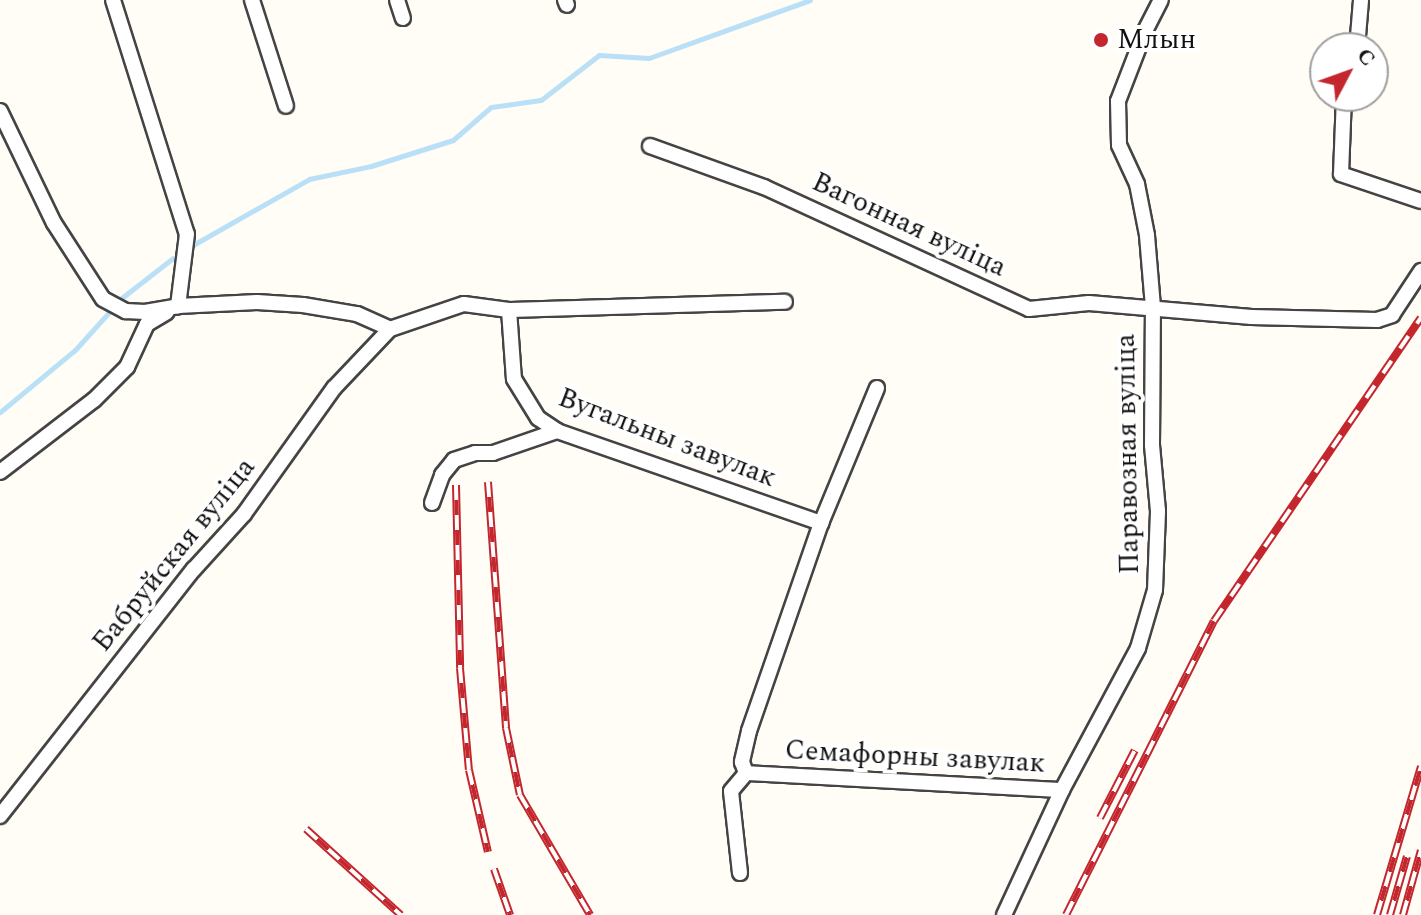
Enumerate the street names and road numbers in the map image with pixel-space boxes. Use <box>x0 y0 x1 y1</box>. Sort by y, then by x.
street label: Вагонная вуліца <box>807 165 1011 285</box>
street label: Паравозная вуліца <box>1109 333 1147 575</box>
street label: Вугальны завулак <box>553 381 781 495</box>
street label: Бабруйская вуліца <box>85 451 263 659</box>
street label: Семафорны завулак <box>784 733 1046 781</box>

